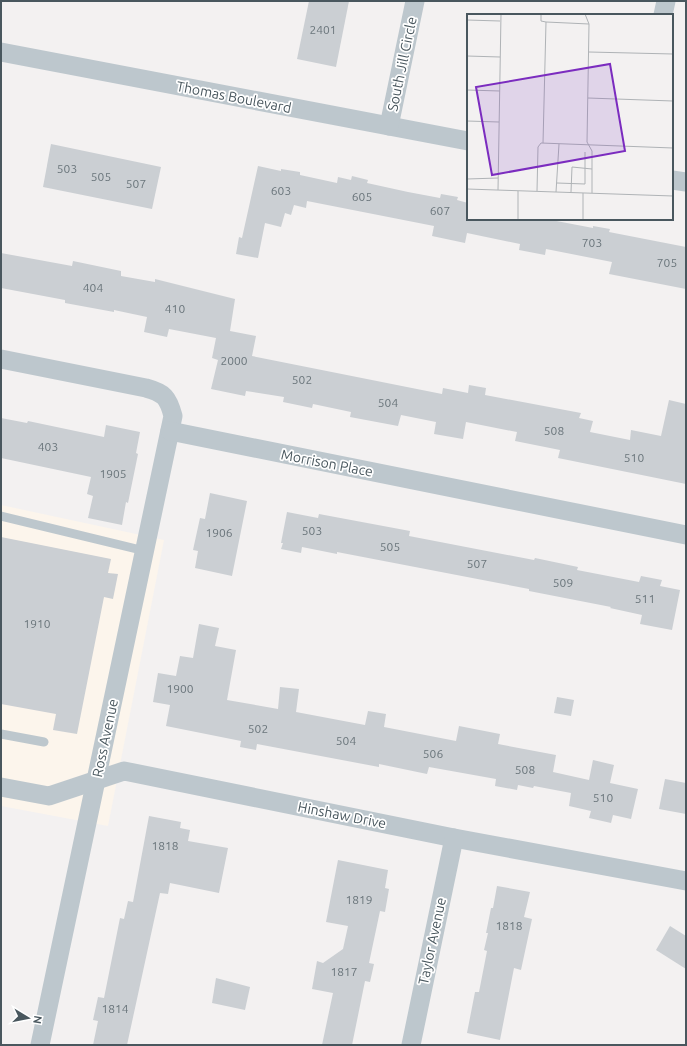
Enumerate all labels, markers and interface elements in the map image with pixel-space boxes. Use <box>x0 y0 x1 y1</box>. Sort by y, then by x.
inset map <box>467 14 673 220</box>
street label: South Jill Circle <box>384 15 420 113</box>
house number: 2401 <box>309 23 337 36</box>
street label: Thomas Boulevard <box>175 78 293 116</box>
house number: 503 <box>57 162 77 175</box>
house number: 505 <box>91 170 111 183</box>
house number: 507 <box>126 177 146 190</box>
house number: 603 <box>271 184 291 197</box>
house number: 605 <box>352 190 372 203</box>
house number: 607 <box>430 204 450 217</box>
house number: 703 <box>582 236 602 249</box>
house number: 705 <box>657 256 677 269</box>
house number: 404 <box>83 281 103 294</box>
house number: 410 <box>165 302 185 315</box>
house number: 2000 <box>220 354 248 367</box>
house number: 502 <box>292 373 312 386</box>
house number: 504 <box>378 396 398 409</box>
house number: 508 <box>544 424 564 437</box>
house number: 403 <box>38 440 58 453</box>
street label: Morrison Place <box>280 446 374 480</box>
house number: 510 <box>624 451 644 464</box>
house number: 1905 <box>99 467 127 480</box>
house number: 503 <box>302 524 322 537</box>
house number: 1906 <box>205 526 233 539</box>
house number: 505 <box>380 540 400 553</box>
house number: 507 <box>467 557 487 570</box>
house number: 509 <box>553 576 573 589</box>
house number: 511 <box>635 592 655 605</box>
house number: 1910 <box>23 617 51 630</box>
house number: 1900 <box>166 682 194 695</box>
street label: Ross Avenue <box>89 697 121 779</box>
house number: 502 <box>248 722 268 735</box>
house number: 504 <box>336 734 356 747</box>
house number: 506 <box>423 747 443 760</box>
house number: 508 <box>515 763 535 776</box>
house number: 510 <box>593 791 613 804</box>
street label: Hinshaw Drive <box>297 799 387 831</box>
house number: 1818 <box>151 839 179 852</box>
house number: 1819 <box>345 893 373 906</box>
street label: Taylor Avenue <box>415 896 449 986</box>
house number: 1818 <box>495 919 523 932</box>
house number: 1817 <box>330 965 358 978</box>
north arrow <box>8 998 48 1038</box>
house number: 1814 <box>101 1002 129 1015</box>
text: N <box>31 1015 44 1025</box>

